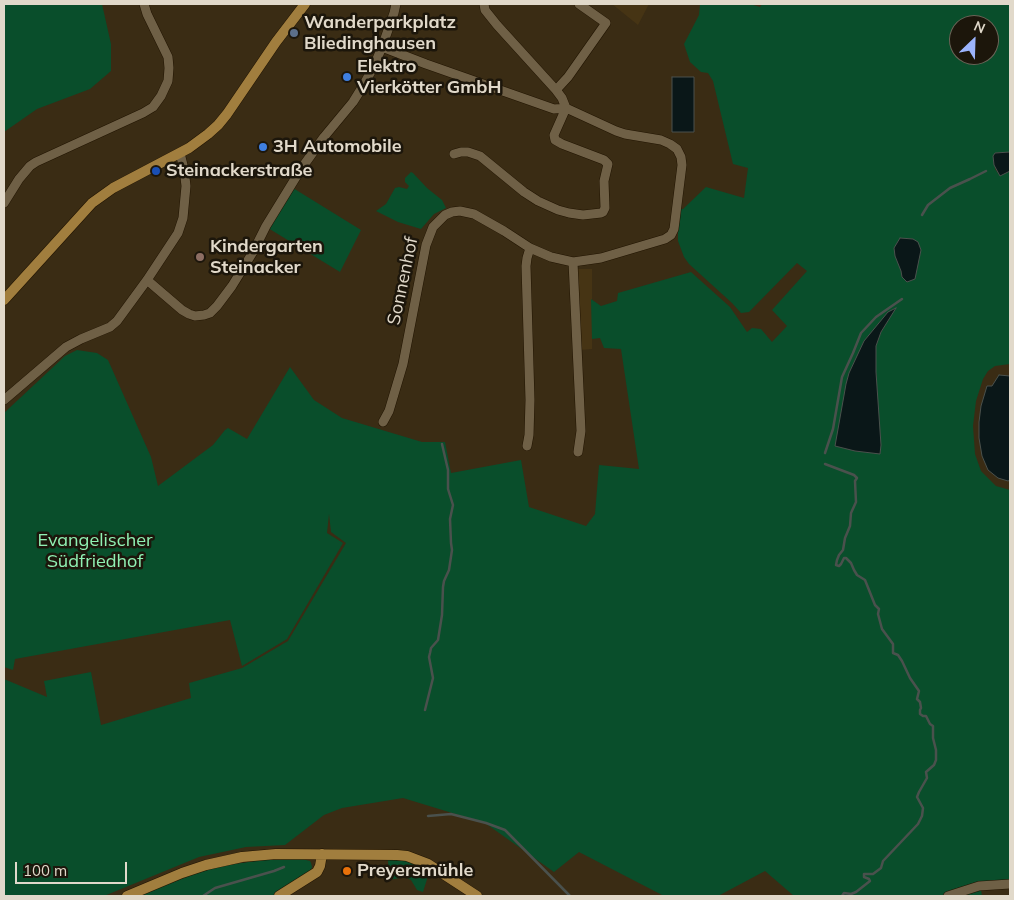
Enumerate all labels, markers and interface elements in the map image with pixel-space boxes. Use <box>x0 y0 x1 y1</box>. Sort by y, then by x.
place label: Wanderparkplatz Bliedinghausen <box>304 12 456 54</box>
north arrow <box>949 15 999 65</box>
text: N <box>971 17 988 38</box>
marker: Wanderparkplatz Bliedinghausen <box>288 27 300 39</box>
place label: Elektro Vierkötter GmbH <box>357 56 501 98</box>
marker: Elektro Vierkötter GmbH <box>341 71 353 83</box>
place label: 3H Automobile <box>273 136 402 158</box>
marker: 3H Automobile <box>257 141 269 153</box>
place label: Steinackerstraße <box>166 160 312 182</box>
marker: Steinackerstraße <box>150 165 162 177</box>
street label: Sonnenhof <box>383 235 423 327</box>
place label: Kindergarten Steinacker <box>210 236 323 278</box>
marker: Kindergarten Steinacker <box>194 251 206 263</box>
park label: Evangelischer Südfriedhof <box>37 530 153 572</box>
scale bar <box>18 852 130 884</box>
place label: Preyersmühle <box>357 860 473 882</box>
text: 100 m <box>23 861 67 880</box>
marker: Preyersmühle <box>341 865 353 877</box>

